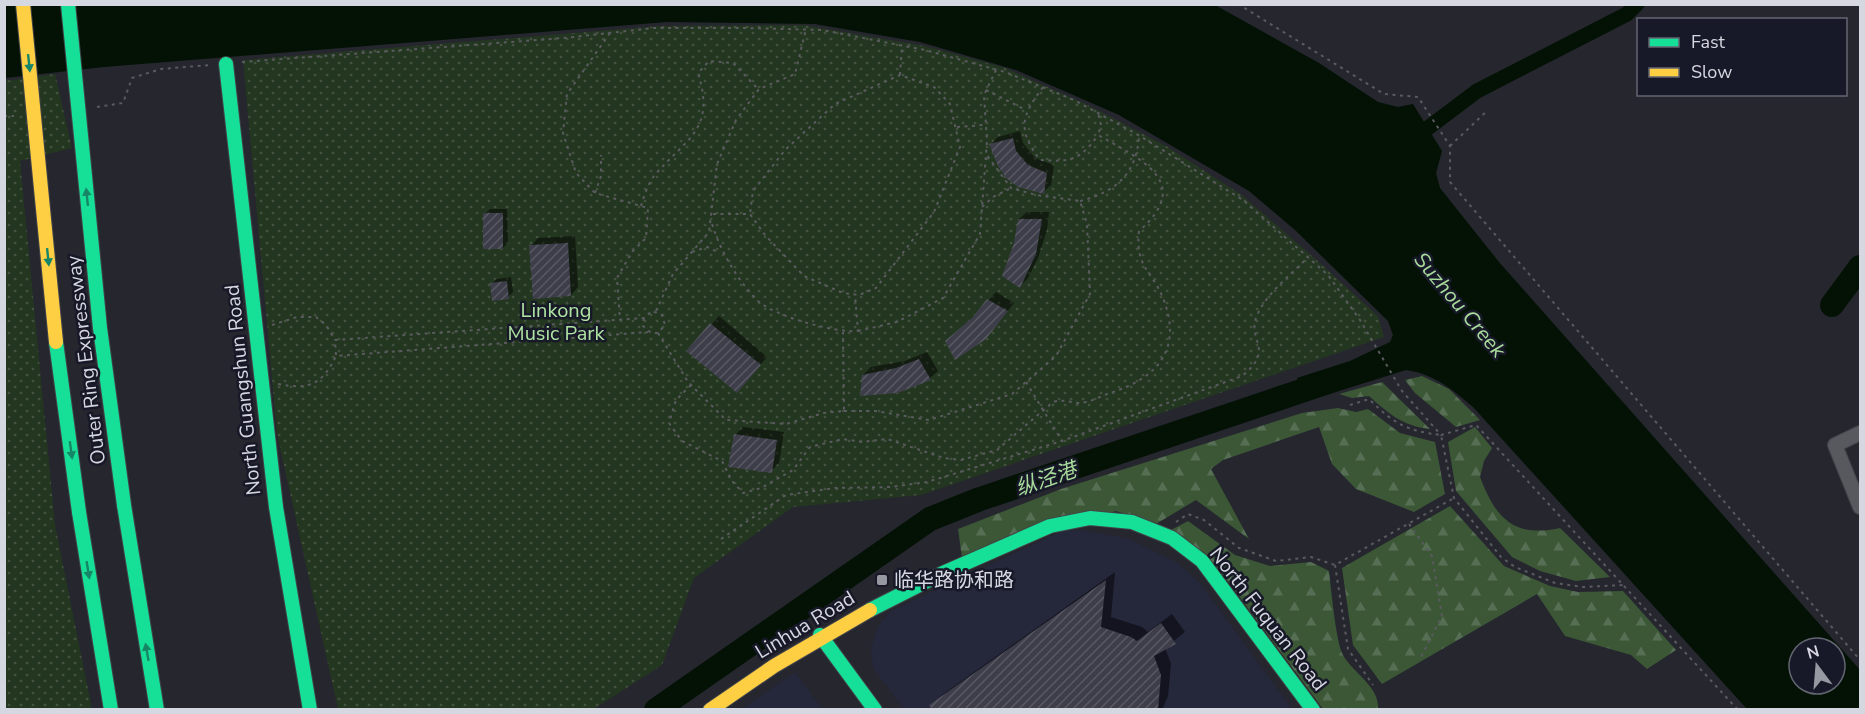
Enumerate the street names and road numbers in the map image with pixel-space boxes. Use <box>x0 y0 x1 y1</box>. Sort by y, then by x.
street label: Outer Ring Expressway <box>60 253 112 466</box>
street label: North Guangshun Road <box>219 283 267 497</box>
street label: North Fuquan Road <box>1203 542 1333 696</box>
street label: Linhua Road <box>750 585 860 665</box>

